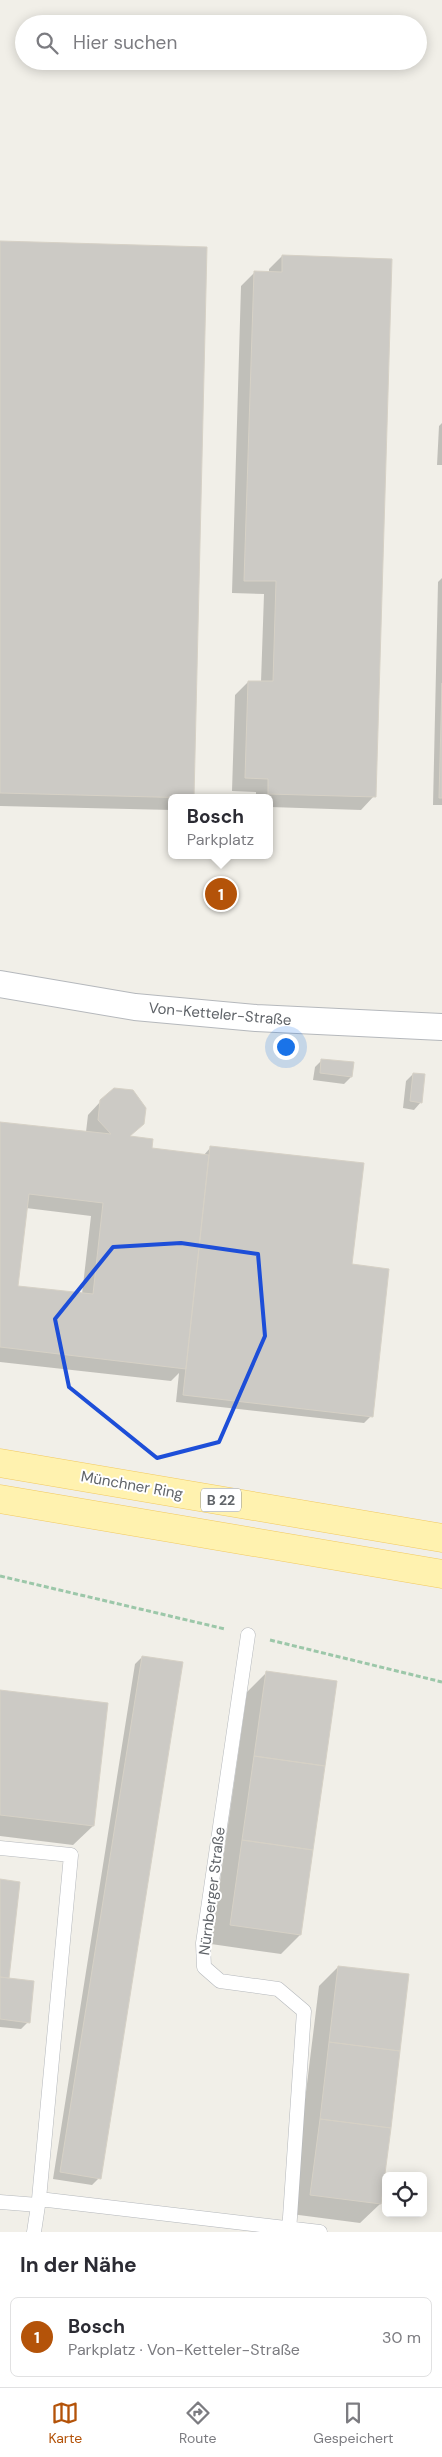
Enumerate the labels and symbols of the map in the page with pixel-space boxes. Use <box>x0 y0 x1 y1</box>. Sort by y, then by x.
pin: 1 <box>205 875 237 913</box>
street label: Von-Ketteler-Straße <box>148 998 292 1030</box>
your location <box>273 1034 299 1060</box>
street label: Münchner Ring <box>79 1466 185 1504</box>
road number: B 22 <box>201 1488 241 1512</box>
street label: Nürnberger Straße <box>194 1826 230 1956</box>

